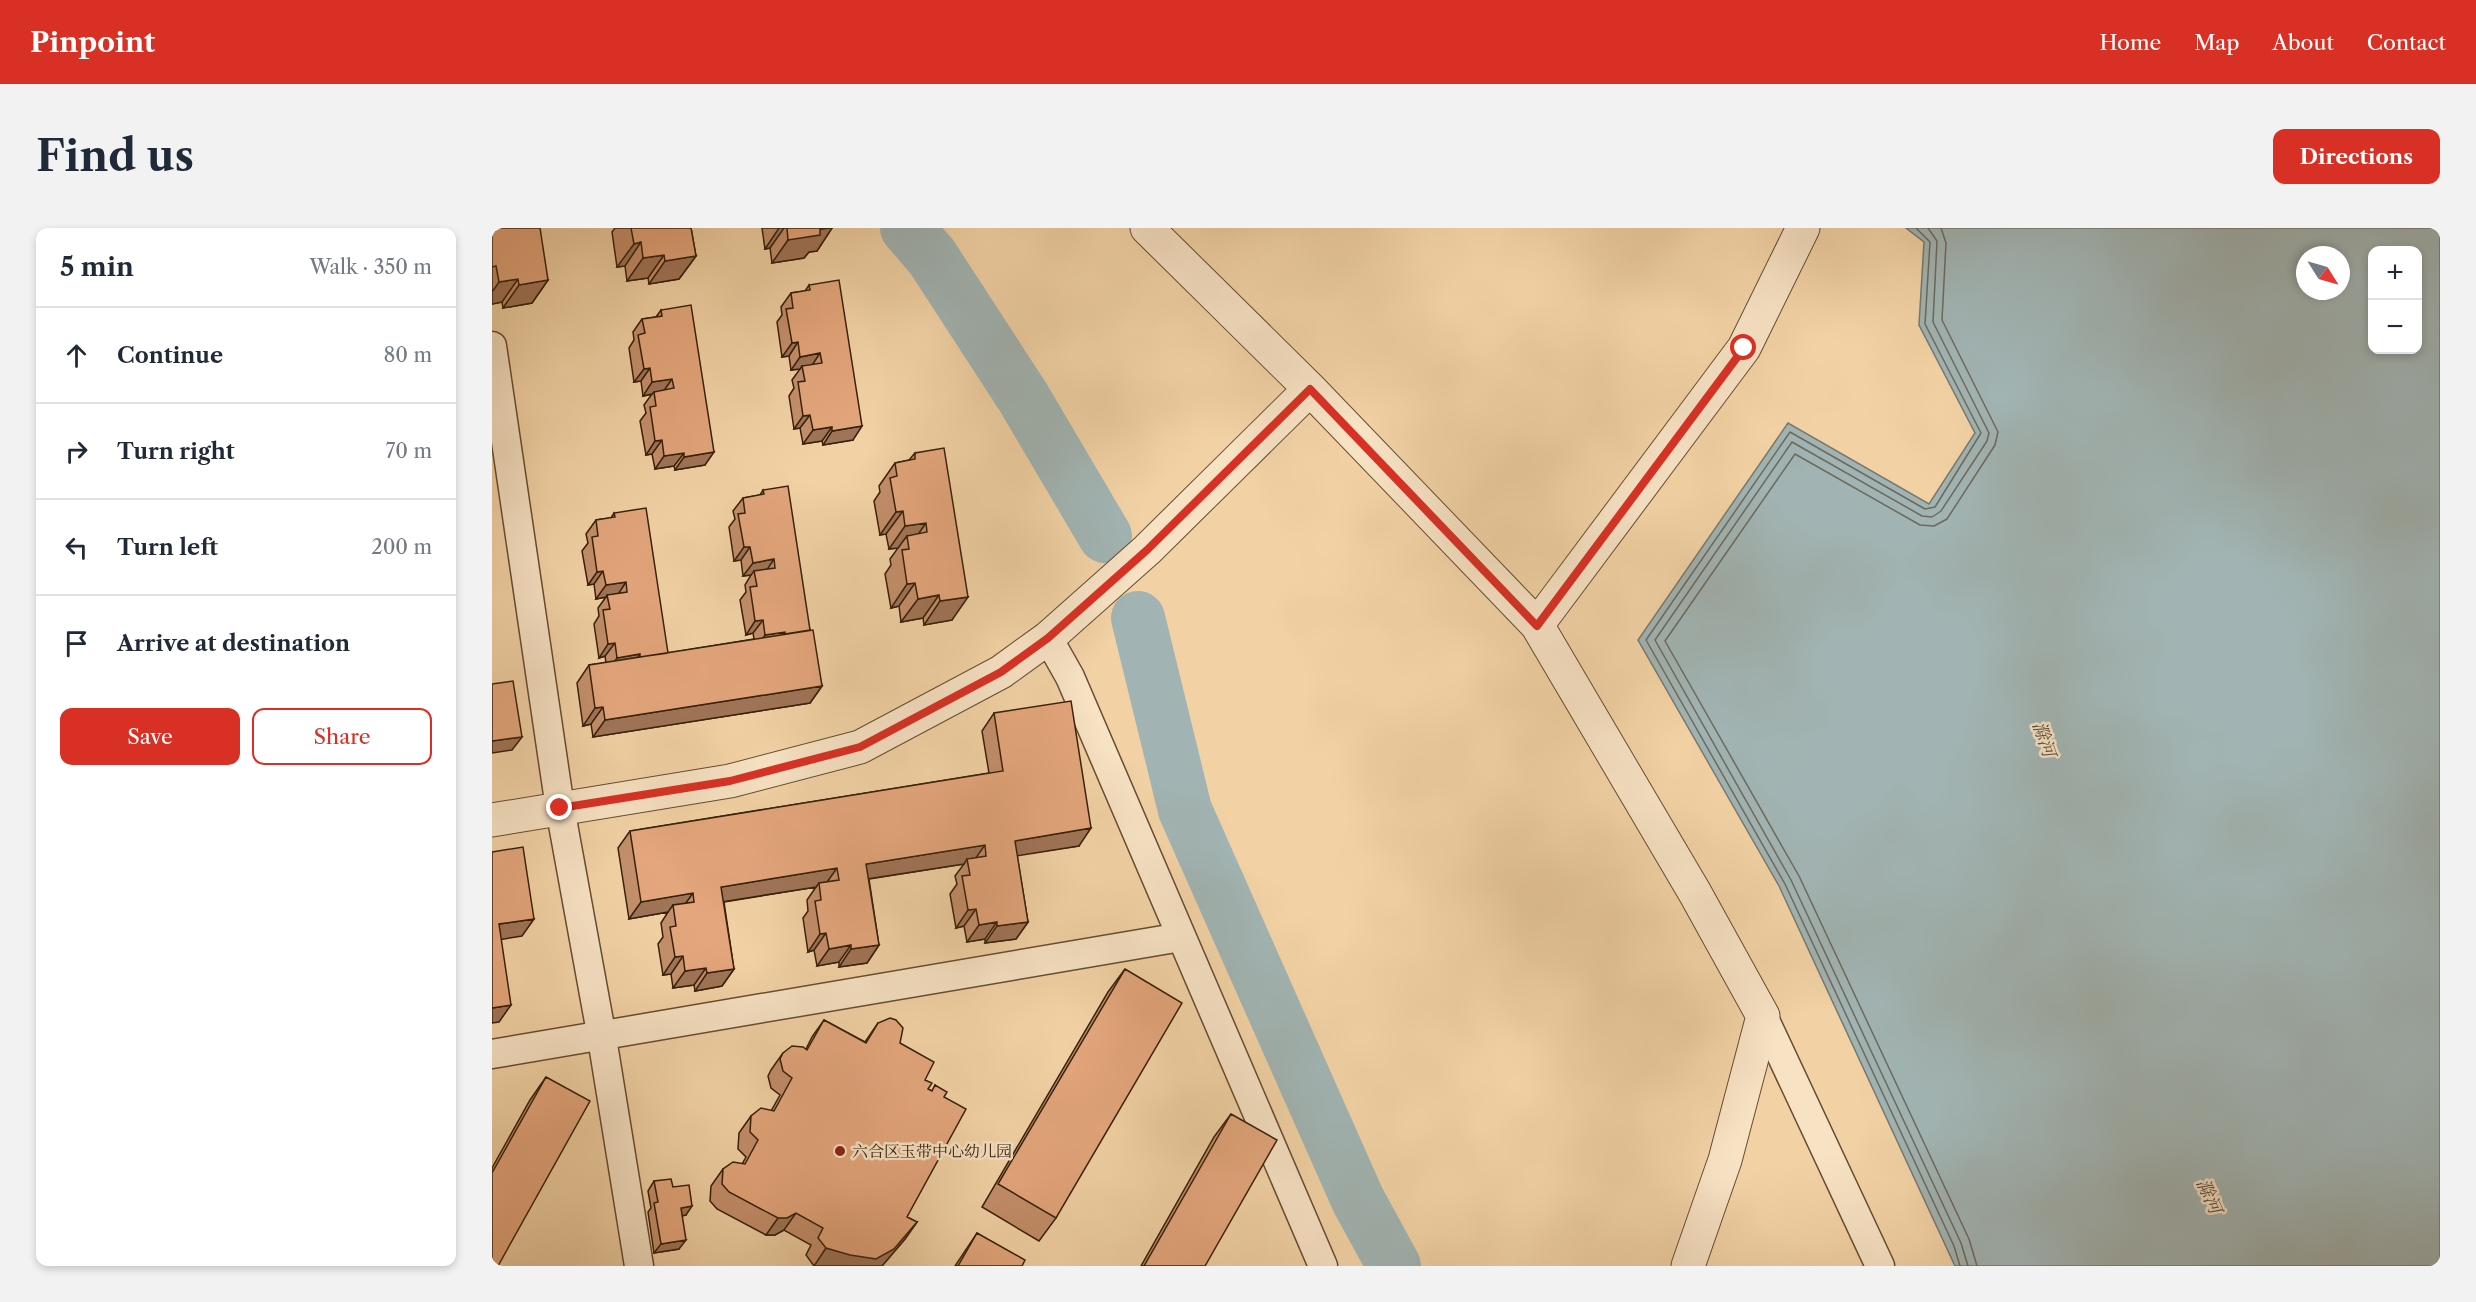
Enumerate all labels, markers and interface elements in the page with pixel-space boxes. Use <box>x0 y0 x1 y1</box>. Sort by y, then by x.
text: Pinpoint <box>30 25 155 59</box>
text: Home <box>2100 30 2161 55</box>
text: Map <box>2194 30 2239 55</box>
text: About <box>2272 30 2334 55</box>
text: Contact <box>2367 30 2446 55</box>
button: Directions <box>2273 129 2440 184</box>
text: Find us <box>36 130 194 182</box>
north arrow <box>2296 246 2350 300</box>
map controls <box>2368 246 2422 354</box>
button: + <box>2368 246 2422 300</box>
text: 5 min <box>60 251 134 283</box>
text: Walk · 350 m <box>309 255 432 279</box>
button: − <box>2368 300 2422 354</box>
route start <box>1730 334 1756 360</box>
icon: ahead <box>60 339 93 372</box>
text: Continue <box>117 342 223 369</box>
text: 80 m <box>384 343 432 367</box>
icon: right <box>60 435 93 468</box>
text: Turn right <box>117 438 235 465</box>
text: 70 m <box>386 439 432 463</box>
icon: left <box>60 531 93 564</box>
text: Turn left <box>117 534 218 561</box>
text: 200 m <box>371 535 432 559</box>
icon: arrive <box>60 627 93 660</box>
text: Arrive at destination <box>117 630 350 657</box>
button: Save <box>60 708 240 765</box>
button: Share <box>252 708 432 765</box>
water label: 滁河 <box>2028 718 2061 762</box>
route end <box>546 794 572 820</box>
place label: 六合区玉带中心幼儿园 <box>852 1141 1012 1161</box>
marker: 六合区玉带中心幼儿园 <box>833 1144 847 1158</box>
water label: 滁河 <box>2192 1175 2228 1220</box>

